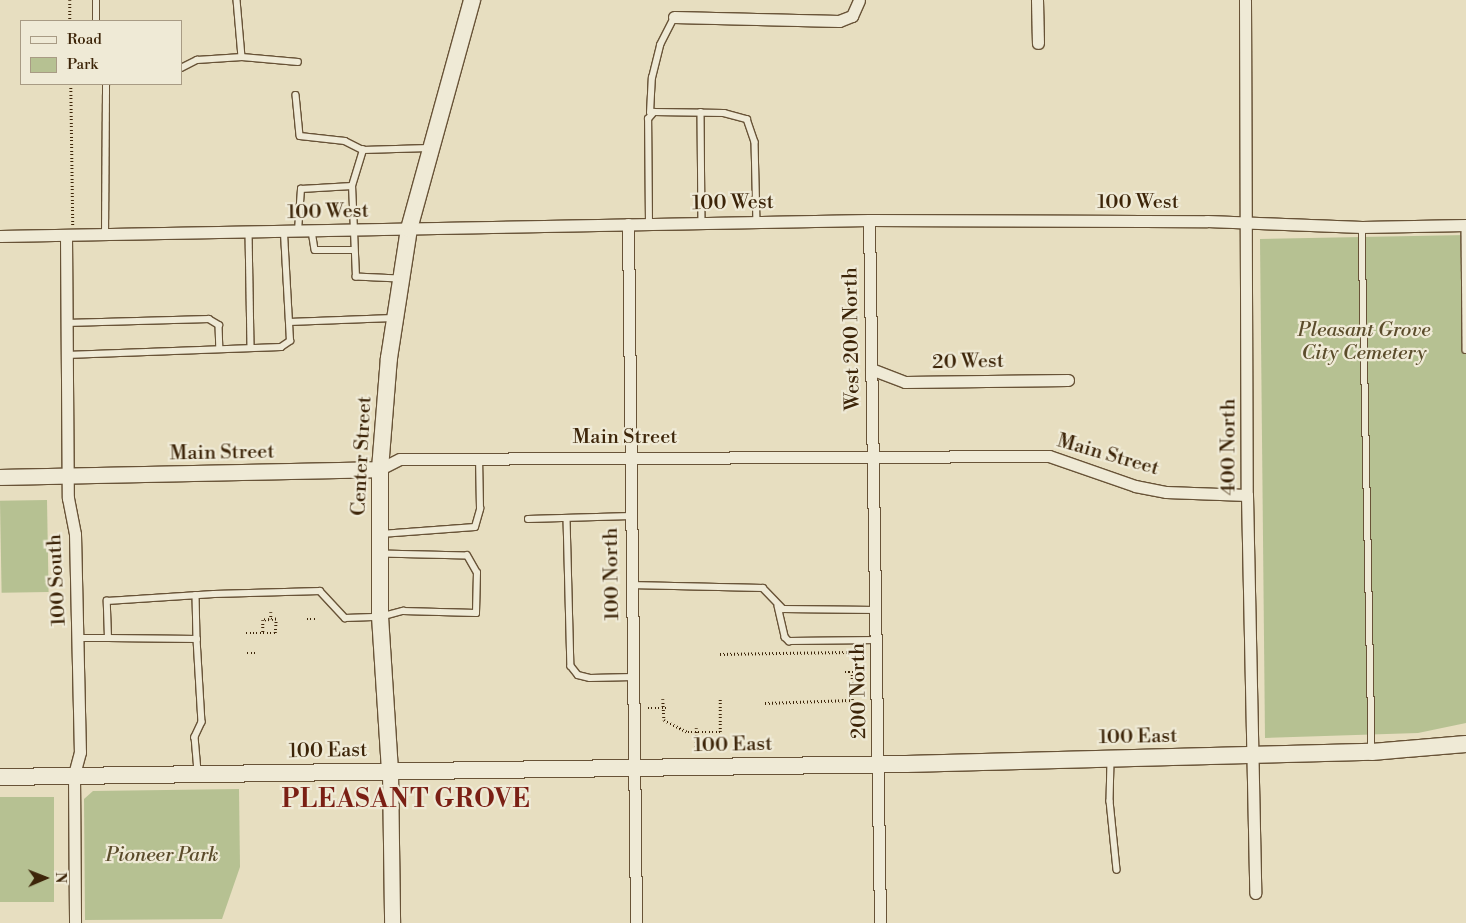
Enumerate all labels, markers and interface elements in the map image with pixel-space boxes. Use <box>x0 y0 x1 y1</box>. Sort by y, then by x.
legend <box>20 20 182 85</box>
text: Road <box>67 30 102 49</box>
text: Park <box>67 55 98 74</box>
street label: 100 West <box>692 190 774 216</box>
street label: 100 West <box>1097 190 1179 214</box>
street label: 100 West <box>287 199 369 225</box>
street label: West 200 North <box>839 267 865 411</box>
park label: Pleasant Grove City Cemetery <box>1298 318 1430 365</box>
street label: 20 West <box>932 349 1004 375</box>
street label: Center Street <box>347 396 377 516</box>
street label: 400 North <box>1217 399 1241 495</box>
street label: Main Street <box>573 425 677 449</box>
street label: Main Street <box>1054 429 1162 481</box>
street label: Main Street <box>169 440 275 466</box>
street label: 100 North <box>599 527 625 621</box>
street label: 100 South <box>43 533 71 627</box>
street label: 200 North <box>846 643 872 739</box>
street label: 100 East <box>1099 724 1177 750</box>
street label: 100 East <box>694 732 772 758</box>
street label: 100 East <box>289 738 367 764</box>
district label: PLEASANT GROVE <box>280 785 532 815</box>
park label: Pioneer Park <box>105 843 219 867</box>
north arrow <box>20 853 70 903</box>
text: N <box>51 872 69 883</box>

